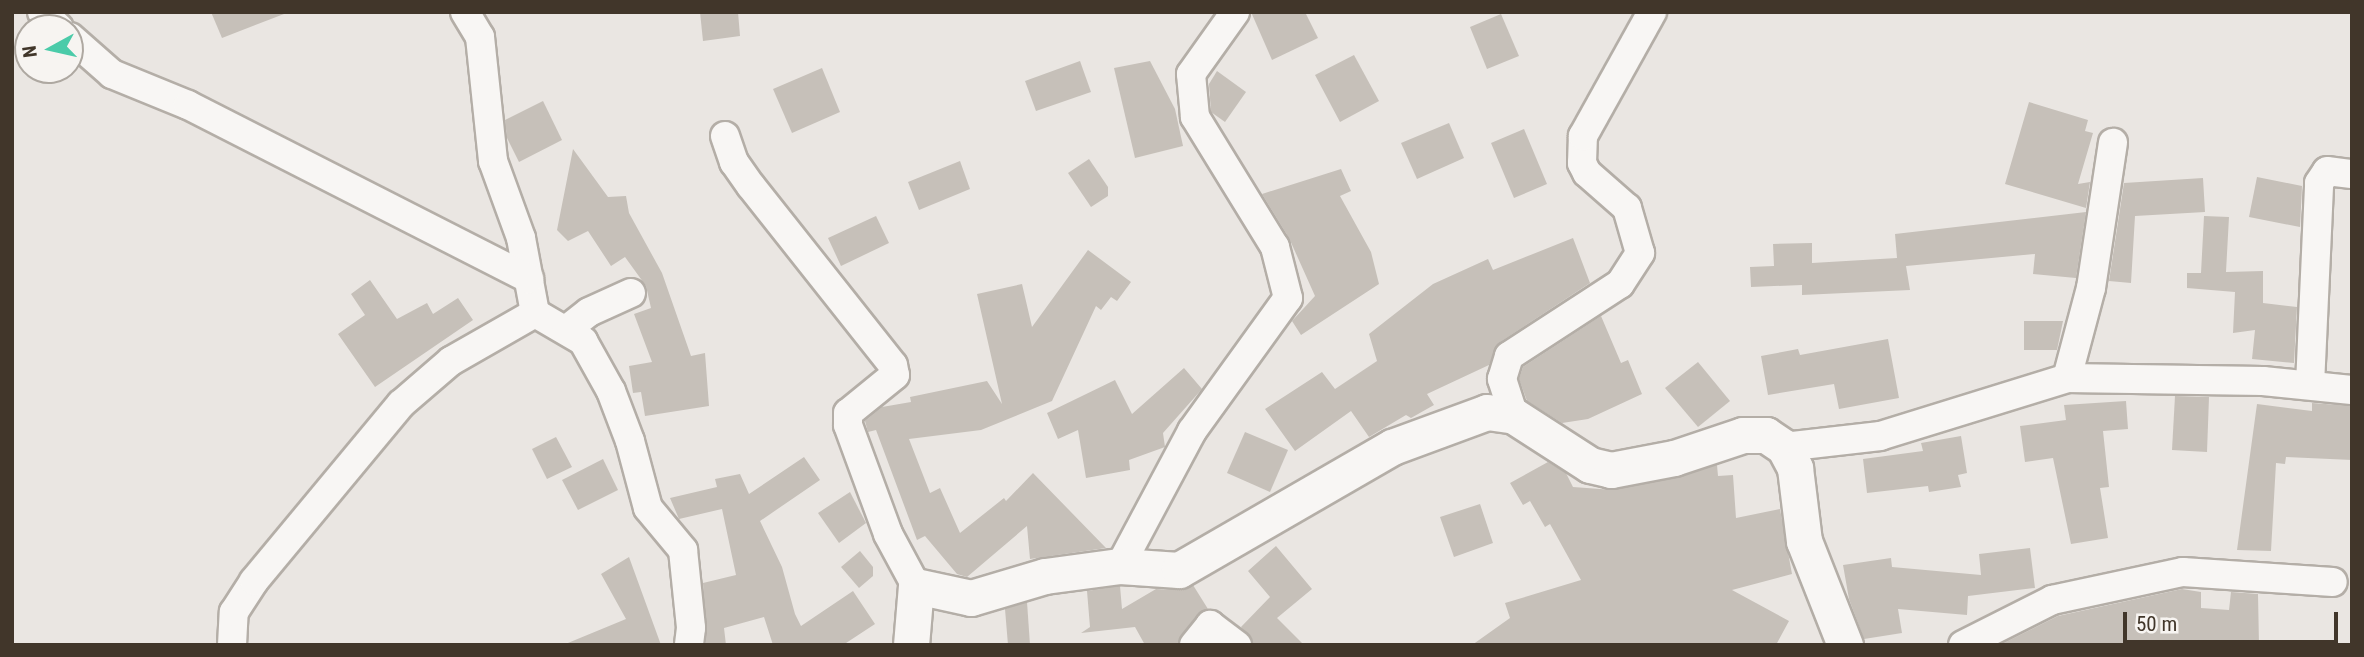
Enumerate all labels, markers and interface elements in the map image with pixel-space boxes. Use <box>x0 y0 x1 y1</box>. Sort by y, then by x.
north arrow <box>14 14 84 84</box>
text: N <box>17 44 42 59</box>
scale bar <box>2126 598 2341 642</box>
text: 50 m <box>2136 612 2177 636</box>

